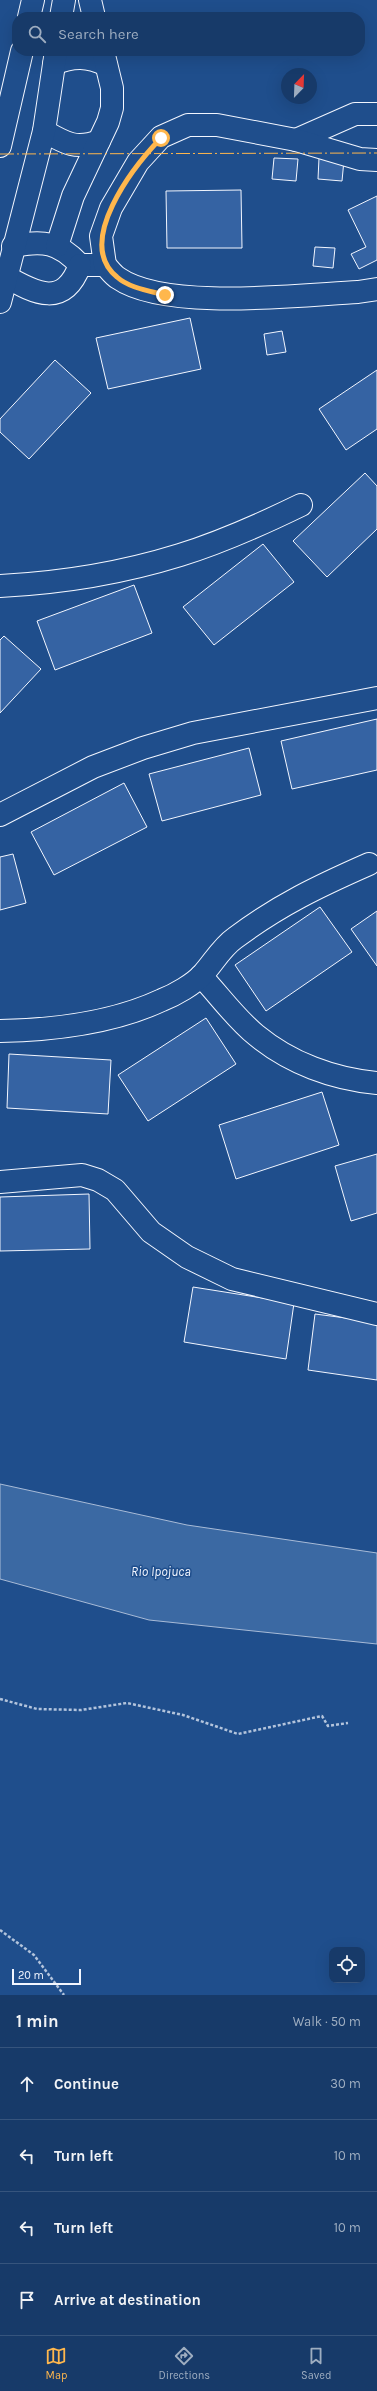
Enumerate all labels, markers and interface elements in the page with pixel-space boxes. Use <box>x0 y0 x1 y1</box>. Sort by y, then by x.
search box <box>12 12 365 56</box>
icon: search <box>26 23 48 45</box>
text: Search here <box>58 25 139 43</box>
north arrow <box>281 68 317 104</box>
route start <box>152 129 170 147</box>
route end <box>156 286 174 304</box>
water label: Rio Ipojuca <box>131 1564 191 1579</box>
map controls <box>329 1947 365 1983</box>
button: locate <box>329 1947 365 1983</box>
scale bar <box>12 1967 81 1986</box>
text: 20 m <box>18 1969 44 1982</box>
text: 1 min <box>16 2011 59 2031</box>
text: Walk · 50 m <box>293 2014 361 2029</box>
icon: ahead <box>16 2073 38 2095</box>
text: Continue <box>54 2075 119 2093</box>
text: 30 m <box>330 2076 361 2091</box>
icon: left <box>16 2145 38 2167</box>
text: Turn left <box>54 2147 113 2165</box>
text: 10 m <box>334 2148 361 2163</box>
icon: left <box>16 2217 38 2239</box>
text: Turn left <box>54 2219 113 2237</box>
text: 10 m <box>334 2220 361 2235</box>
icon: arrive <box>16 2289 38 2311</box>
text: Arrive at destination <box>54 2291 201 2309</box>
tab: Map <box>45 2345 67 2382</box>
tab: Directions <box>158 2345 210 2382</box>
tab: Saved <box>301 2345 332 2382</box>

